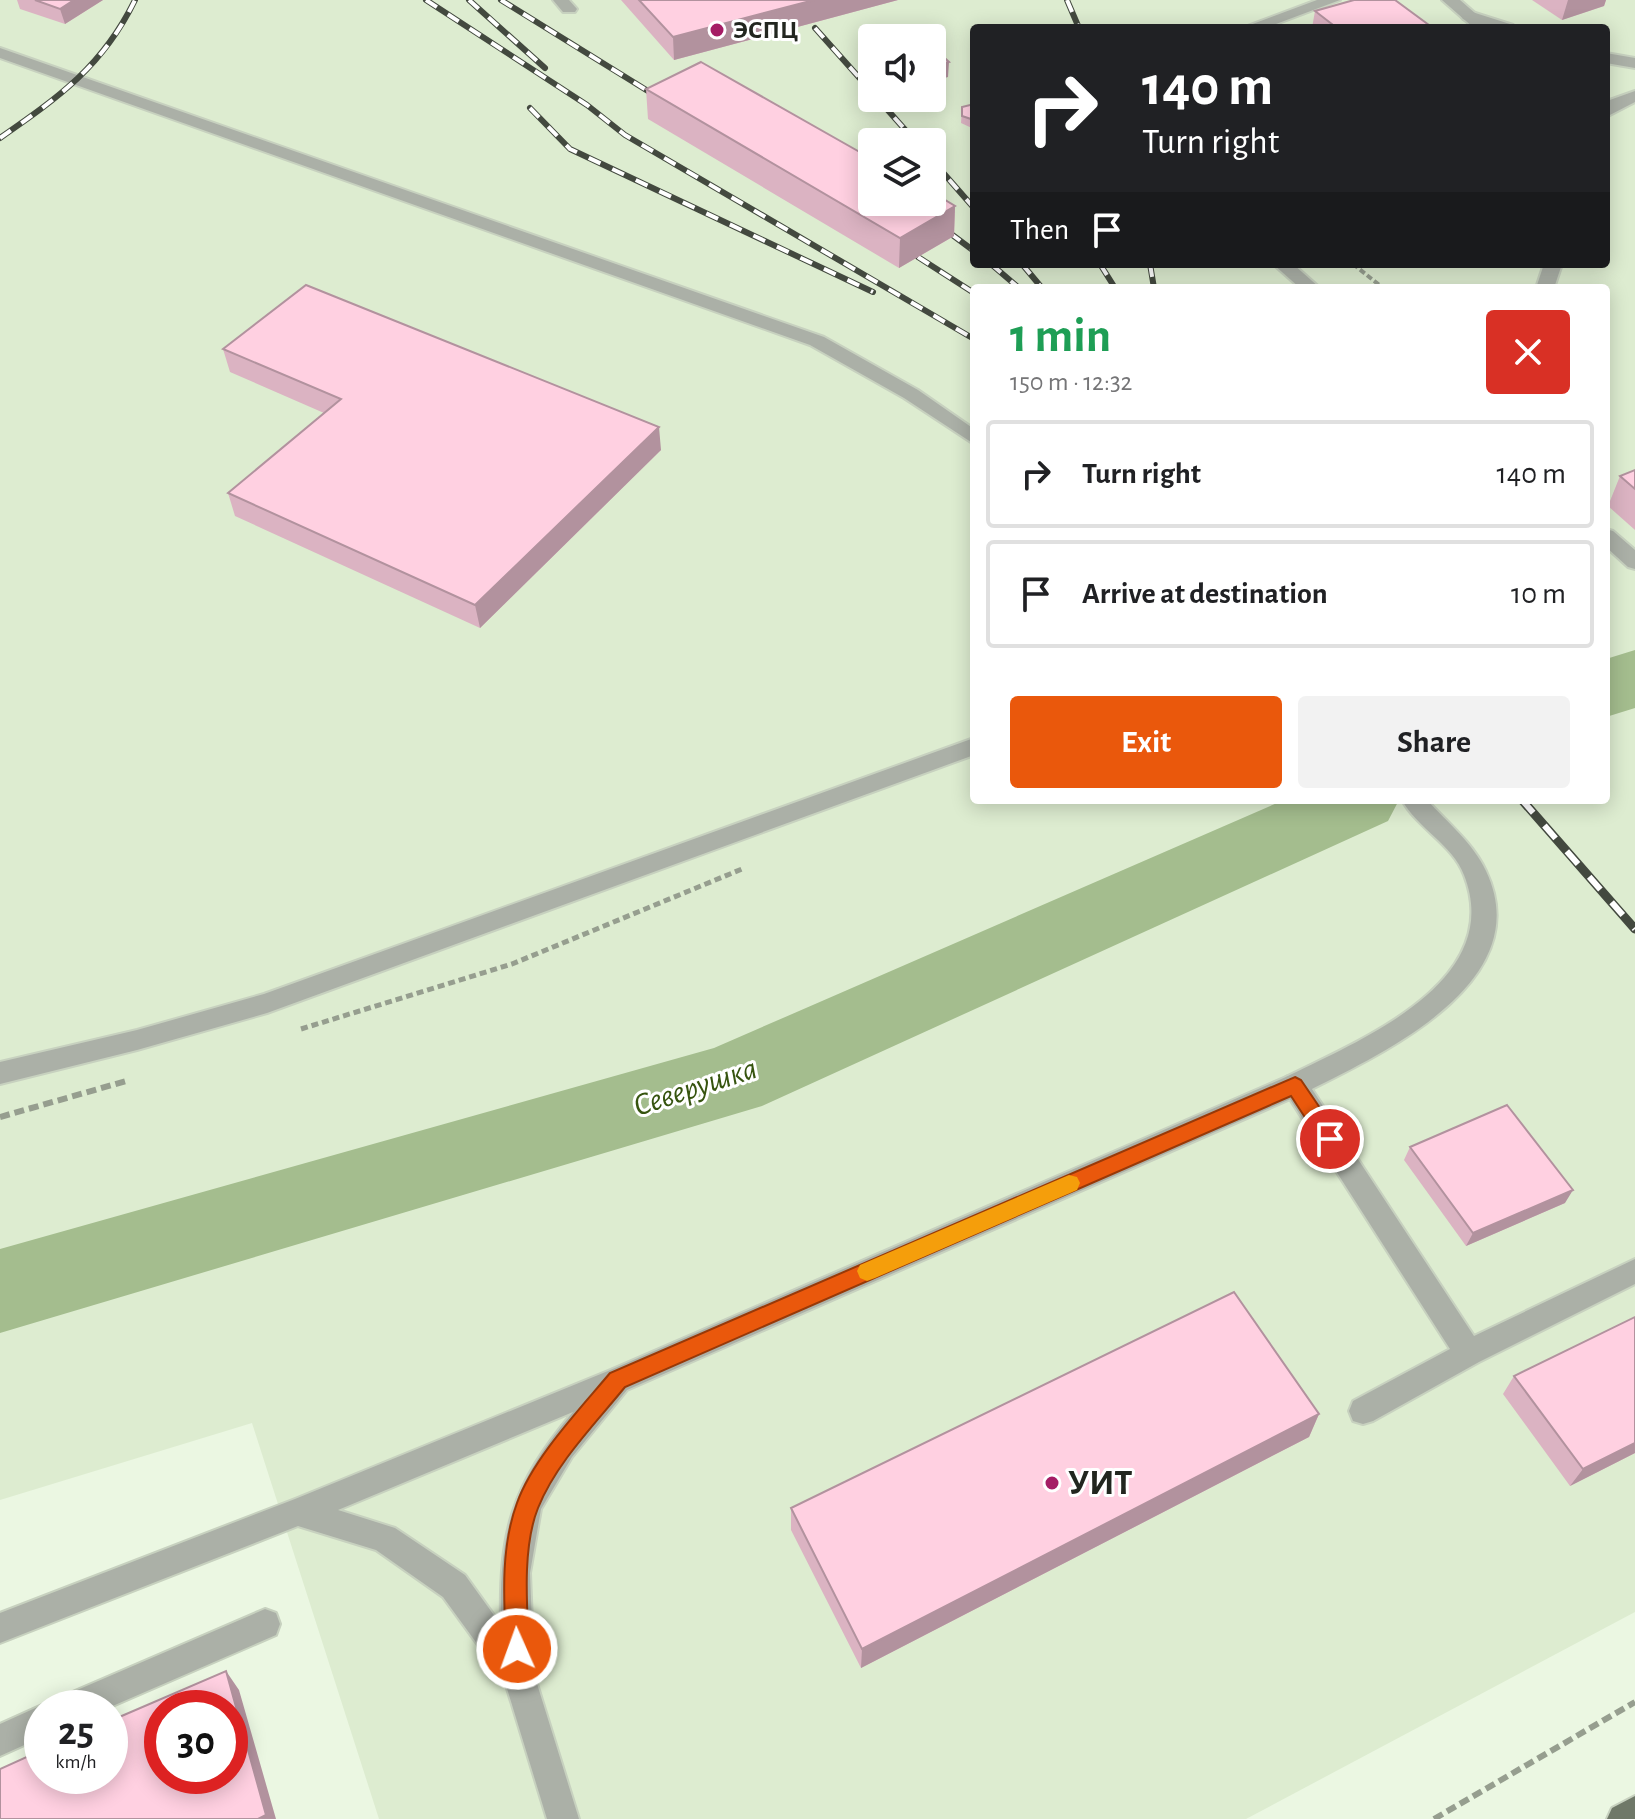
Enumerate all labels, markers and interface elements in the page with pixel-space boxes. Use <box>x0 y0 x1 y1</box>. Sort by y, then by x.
place label: ЭСПЦ <box>733 17 798 43</box>
marker: ЭСПЦ <box>708 21 726 39</box>
map controls <box>858 24 946 216</box>
button: sound <box>858 24 946 112</box>
icon: right <box>1010 56 1114 160</box>
text: 140 m <box>1142 59 1273 115</box>
text: Turn right <box>1142 124 1279 160</box>
button: layers <box>858 128 946 216</box>
icon: arrive <box>1085 208 1129 252</box>
text: Then <box>1010 215 1069 245</box>
button: close <box>1486 310 1570 394</box>
text: 1 min <box>1010 313 1111 361</box>
text: 150 m · 12:32 <box>1010 369 1132 395</box>
icon: right <box>1014 452 1058 496</box>
text: Turn right <box>1082 459 1201 489</box>
text: 140 m <box>1496 459 1566 489</box>
icon: arrive <box>1014 572 1058 616</box>
text: Arrive at destination <box>1082 579 1328 609</box>
text: 10 m <box>1511 579 1566 609</box>
button: Exit <box>1010 696 1282 788</box>
button: Share <box>1298 696 1570 788</box>
water label: Северушка <box>629 1052 761 1123</box>
pin <box>1296 1105 1364 1173</box>
icon: arrive <box>1308 1117 1352 1161</box>
place label: УИТ <box>1068 1465 1132 1501</box>
marker: УИТ <box>1043 1474 1061 1492</box>
position arrow <box>475 1607 559 1691</box>
speed limit sign: 30 <box>144 1690 248 1794</box>
text: 25 <box>58 1712 94 1752</box>
text: km/h <box>55 1752 97 1772</box>

